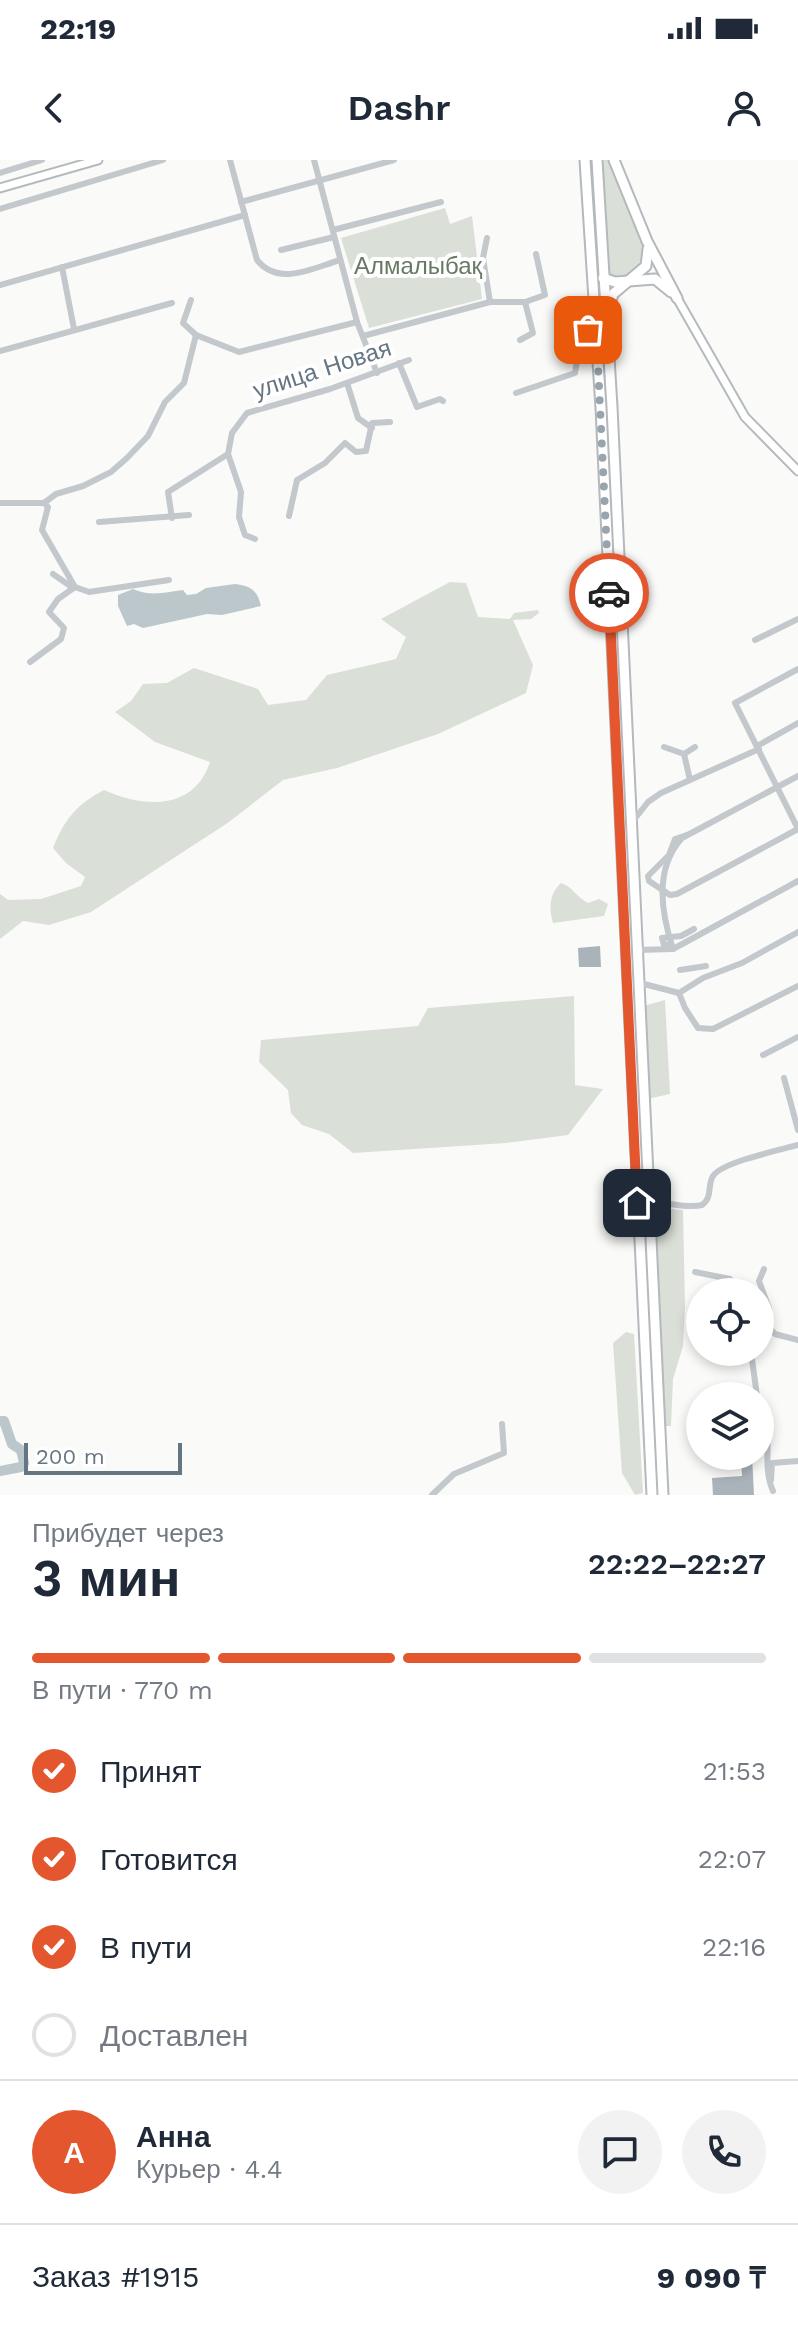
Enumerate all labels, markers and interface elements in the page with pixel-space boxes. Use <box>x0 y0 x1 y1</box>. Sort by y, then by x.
text: 22:19 <box>40 11 116 46</box>
icon: back <box>32 86 76 130</box>
icon: person <box>722 86 766 130</box>
text: Dashr <box>347 87 451 129</box>
park label: Алмалыбақ <box>354 252 483 280</box>
pin <box>554 296 622 364</box>
icon: bag <box>566 308 610 352</box>
street label: улица Новая <box>249 333 395 405</box>
courier <box>569 553 649 633</box>
icon: car <box>587 571 631 615</box>
pin <box>603 1169 671 1237</box>
icon: home <box>615 1181 659 1225</box>
map controls <box>686 1278 774 1470</box>
button: locate <box>686 1278 774 1366</box>
button: layers <box>686 1382 774 1470</box>
scale bar <box>24 1439 182 1475</box>
text: 200 m <box>36 1444 105 1469</box>
text: Прибудет через <box>32 1518 224 1548</box>
text: 22:22–22:27 <box>588 1546 766 1581</box>
text: 3 мин <box>32 1548 180 1609</box>
text: В пути · 770 m <box>32 1675 213 1705</box>
icon: check <box>32 1749 76 1793</box>
text: Принят <box>100 1754 202 1789</box>
text: 21:53 <box>703 1756 766 1786</box>
icon: check <box>32 1837 76 1881</box>
text: Готовится <box>100 1842 238 1877</box>
text: 22:07 <box>698 1844 766 1874</box>
icon: check <box>32 1925 76 1969</box>
text: В пути <box>100 1930 192 1965</box>
text: 22:16 <box>702 1932 766 1962</box>
text: Доставлен <box>100 2018 248 2053</box>
button: chat <box>578 2110 662 2194</box>
button: phone <box>682 2110 766 2194</box>
text: Анна <box>136 2119 211 2154</box>
text: А <box>63 2135 85 2170</box>
text: Курьер · 4.4 <box>136 2154 283 2184</box>
text: Заказ #1915 <box>32 2259 199 2294</box>
text: 9 090 ₸ <box>657 2260 766 2295</box>

